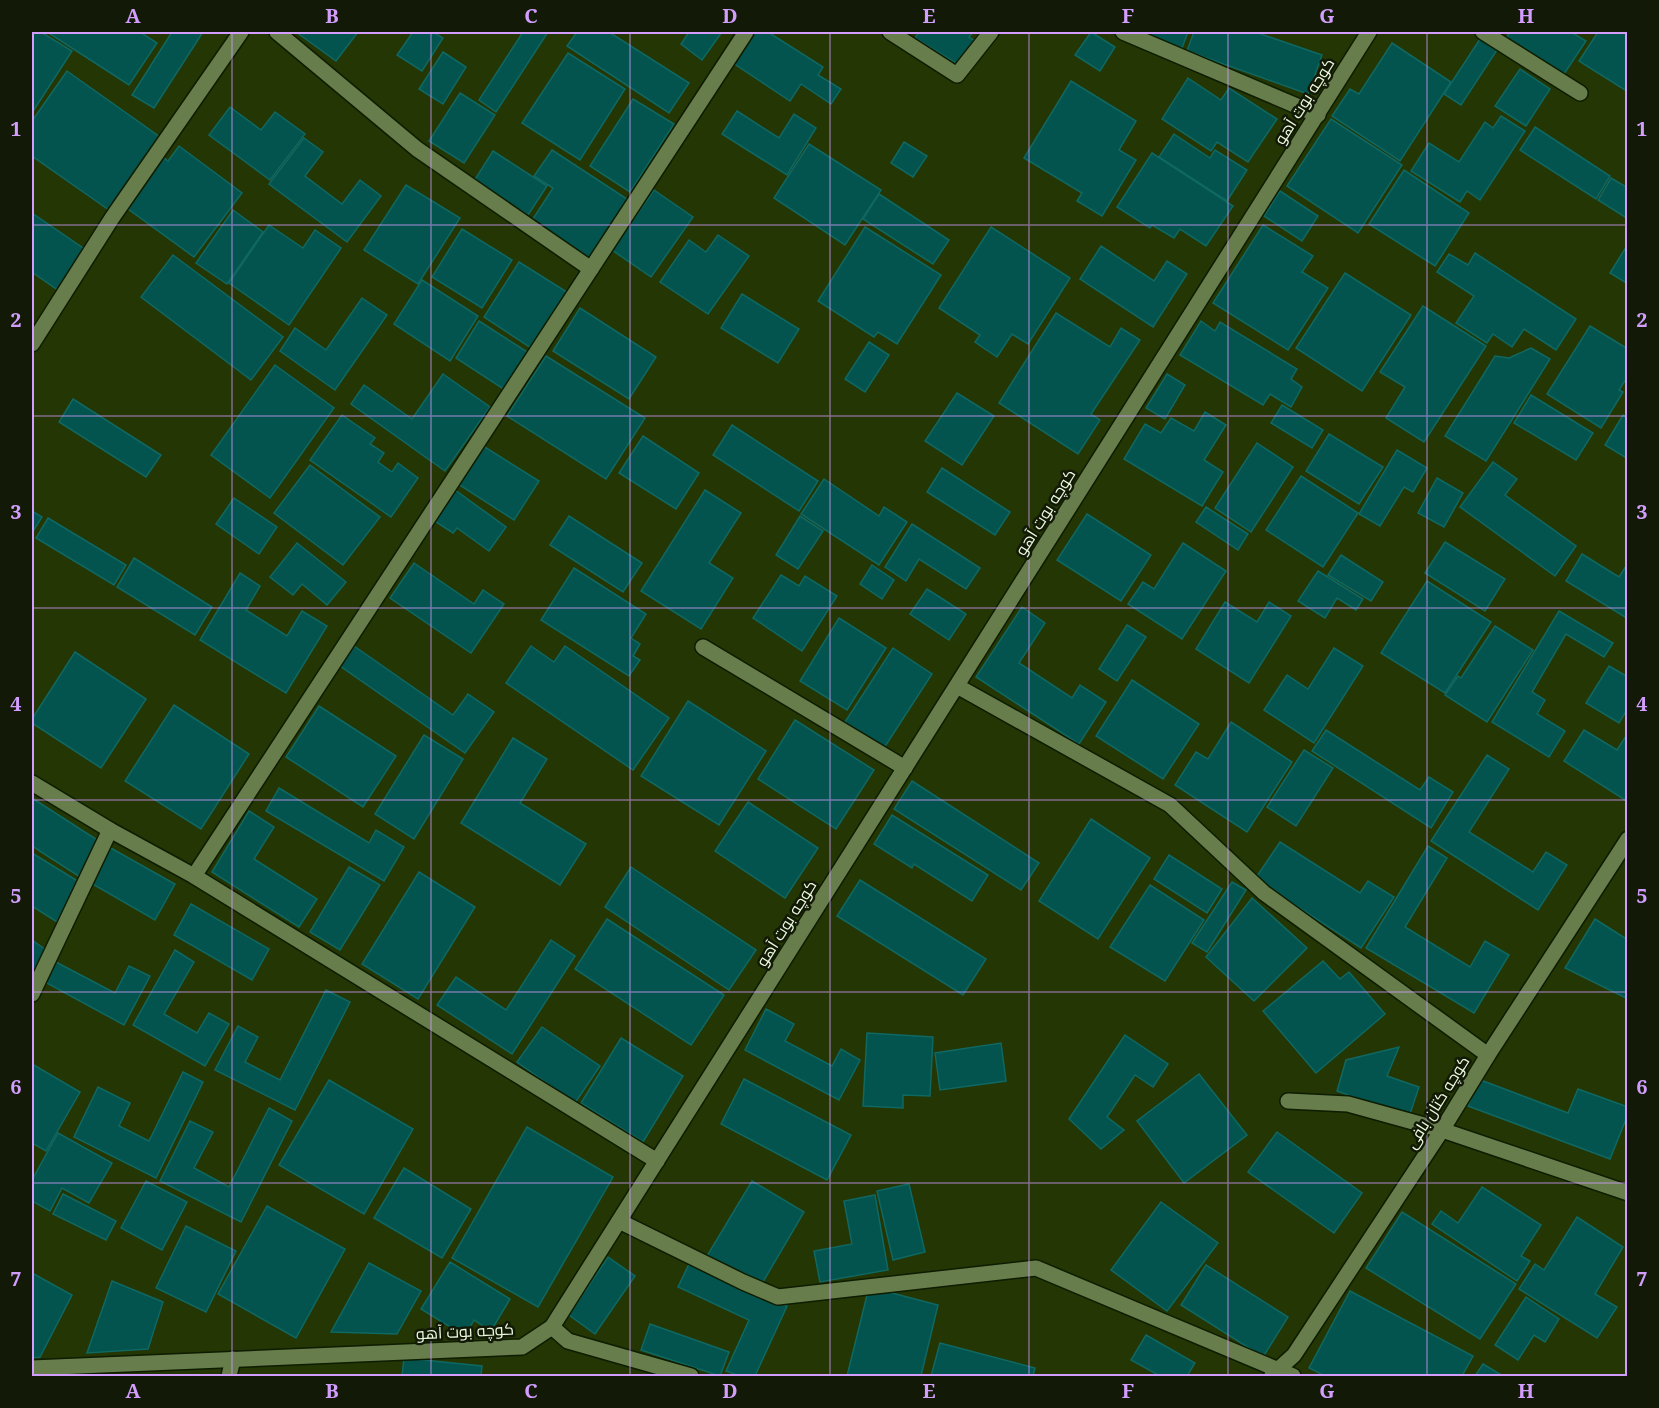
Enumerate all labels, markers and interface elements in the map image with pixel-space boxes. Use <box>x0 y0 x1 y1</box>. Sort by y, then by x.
text: A <box>125 2 141 29</box>
text: B <box>325 2 339 29</box>
text: C <box>524 2 538 29</box>
text: D <box>722 2 738 29</box>
text: E <box>922 2 936 29</box>
text: F <box>1122 2 1134 29</box>
text: G <box>1319 2 1335 29</box>
text: H <box>1518 2 1534 29</box>
street label: کوچه بوت آهو <box>1269 54 1340 149</box>
text: 1 <box>10 115 22 142</box>
text: 1 <box>1636 115 1648 142</box>
text: 2 <box>10 306 22 333</box>
text: 2 <box>1636 306 1648 333</box>
street label: کوچه بوت آهو <box>1010 465 1081 560</box>
text: 3 <box>10 498 22 525</box>
text: 3 <box>1636 498 1648 525</box>
text: 4 <box>10 690 22 717</box>
text: 4 <box>1636 690 1648 717</box>
street label: کوچه بوت آهو <box>751 876 822 971</box>
text: 5 <box>10 882 22 909</box>
text: 5 <box>1636 882 1648 909</box>
street label: کوچه کتان بافی <box>1400 1051 1475 1153</box>
text: 6 <box>10 1073 22 1100</box>
text: 6 <box>1636 1073 1648 1100</box>
text: 7 <box>10 1265 22 1292</box>
text: 7 <box>1636 1265 1648 1292</box>
street label: کوچه بوت آهو <box>415 1317 515 1346</box>
text: A <box>125 1377 141 1404</box>
text: B <box>325 1377 339 1404</box>
text: C <box>524 1377 538 1404</box>
text: D <box>722 1377 738 1404</box>
text: E <box>922 1377 936 1404</box>
text: F <box>1122 1377 1134 1404</box>
text: G <box>1319 1377 1335 1404</box>
text: H <box>1518 1377 1534 1404</box>

